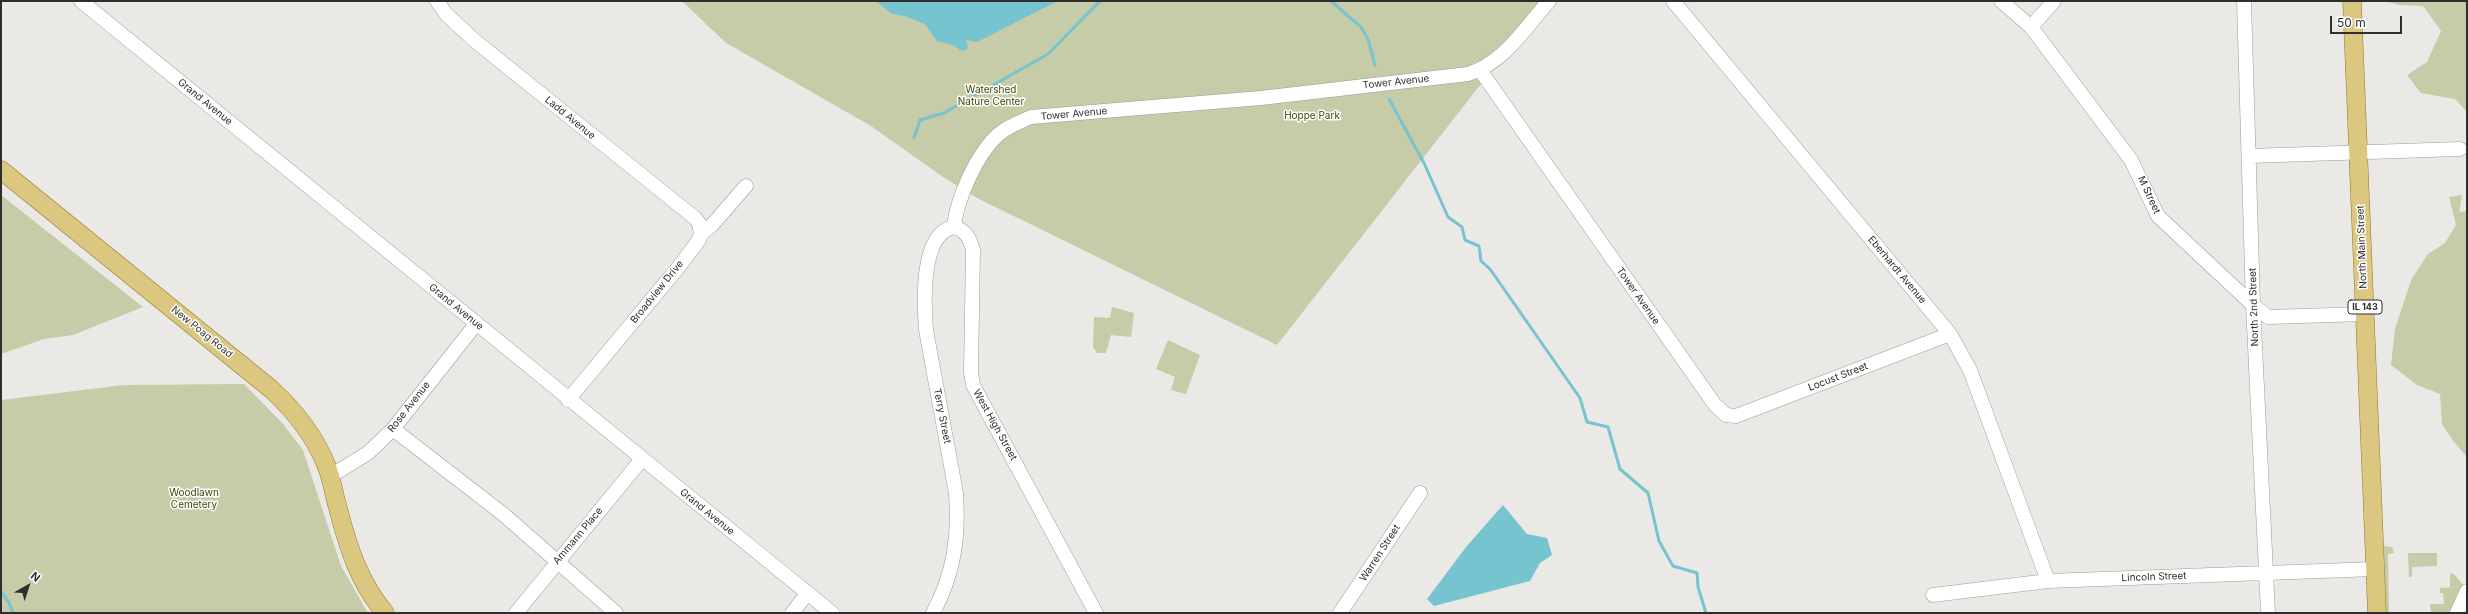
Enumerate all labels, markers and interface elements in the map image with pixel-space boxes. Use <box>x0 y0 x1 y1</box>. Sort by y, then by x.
scale bar <box>2332 8 2404 34</box>
text: 50 m <box>2337 15 2366 30</box>
street label: Tower Avenue <box>1362 73 1430 91</box>
street label: Grand Avenue <box>175 76 235 128</box>
park label: Watershed Nature Center <box>958 84 1024 108</box>
street label: Ladd Avenue <box>542 94 598 142</box>
street label: Tower Avenue <box>1040 105 1108 123</box>
park label: Hoppe Park <box>1284 110 1340 122</box>
street label: M Street <box>2135 174 2163 216</box>
street label: North Main Street <box>2355 205 2369 289</box>
street label: Eberhardt Avenue <box>1865 234 1929 306</box>
street label: Broadview Drive <box>628 258 686 326</box>
street label: Tower Avenue <box>1614 265 1662 327</box>
street label: North 2nd Street <box>2247 268 2261 346</box>
street label: Grand Avenue <box>426 281 486 333</box>
road number: IL 143 <box>2348 300 2382 314</box>
street label: New Poag Road <box>169 304 235 360</box>
street label: Locust Street <box>1807 360 1869 394</box>
street label: Rose Avenue <box>385 379 433 435</box>
street label: Terry Street <box>931 387 953 445</box>
street label: West High Street <box>970 387 1020 463</box>
street label: Grand Avenue <box>677 486 737 538</box>
park label: Woodlawn Cemetery <box>169 487 219 510</box>
street label: Ammann Place <box>551 505 605 567</box>
street label: Warren Street <box>1357 522 1403 584</box>
north arrow <box>8 566 48 606</box>
text: N <box>28 569 43 585</box>
street label: Lincoln Street <box>2121 570 2187 584</box>

